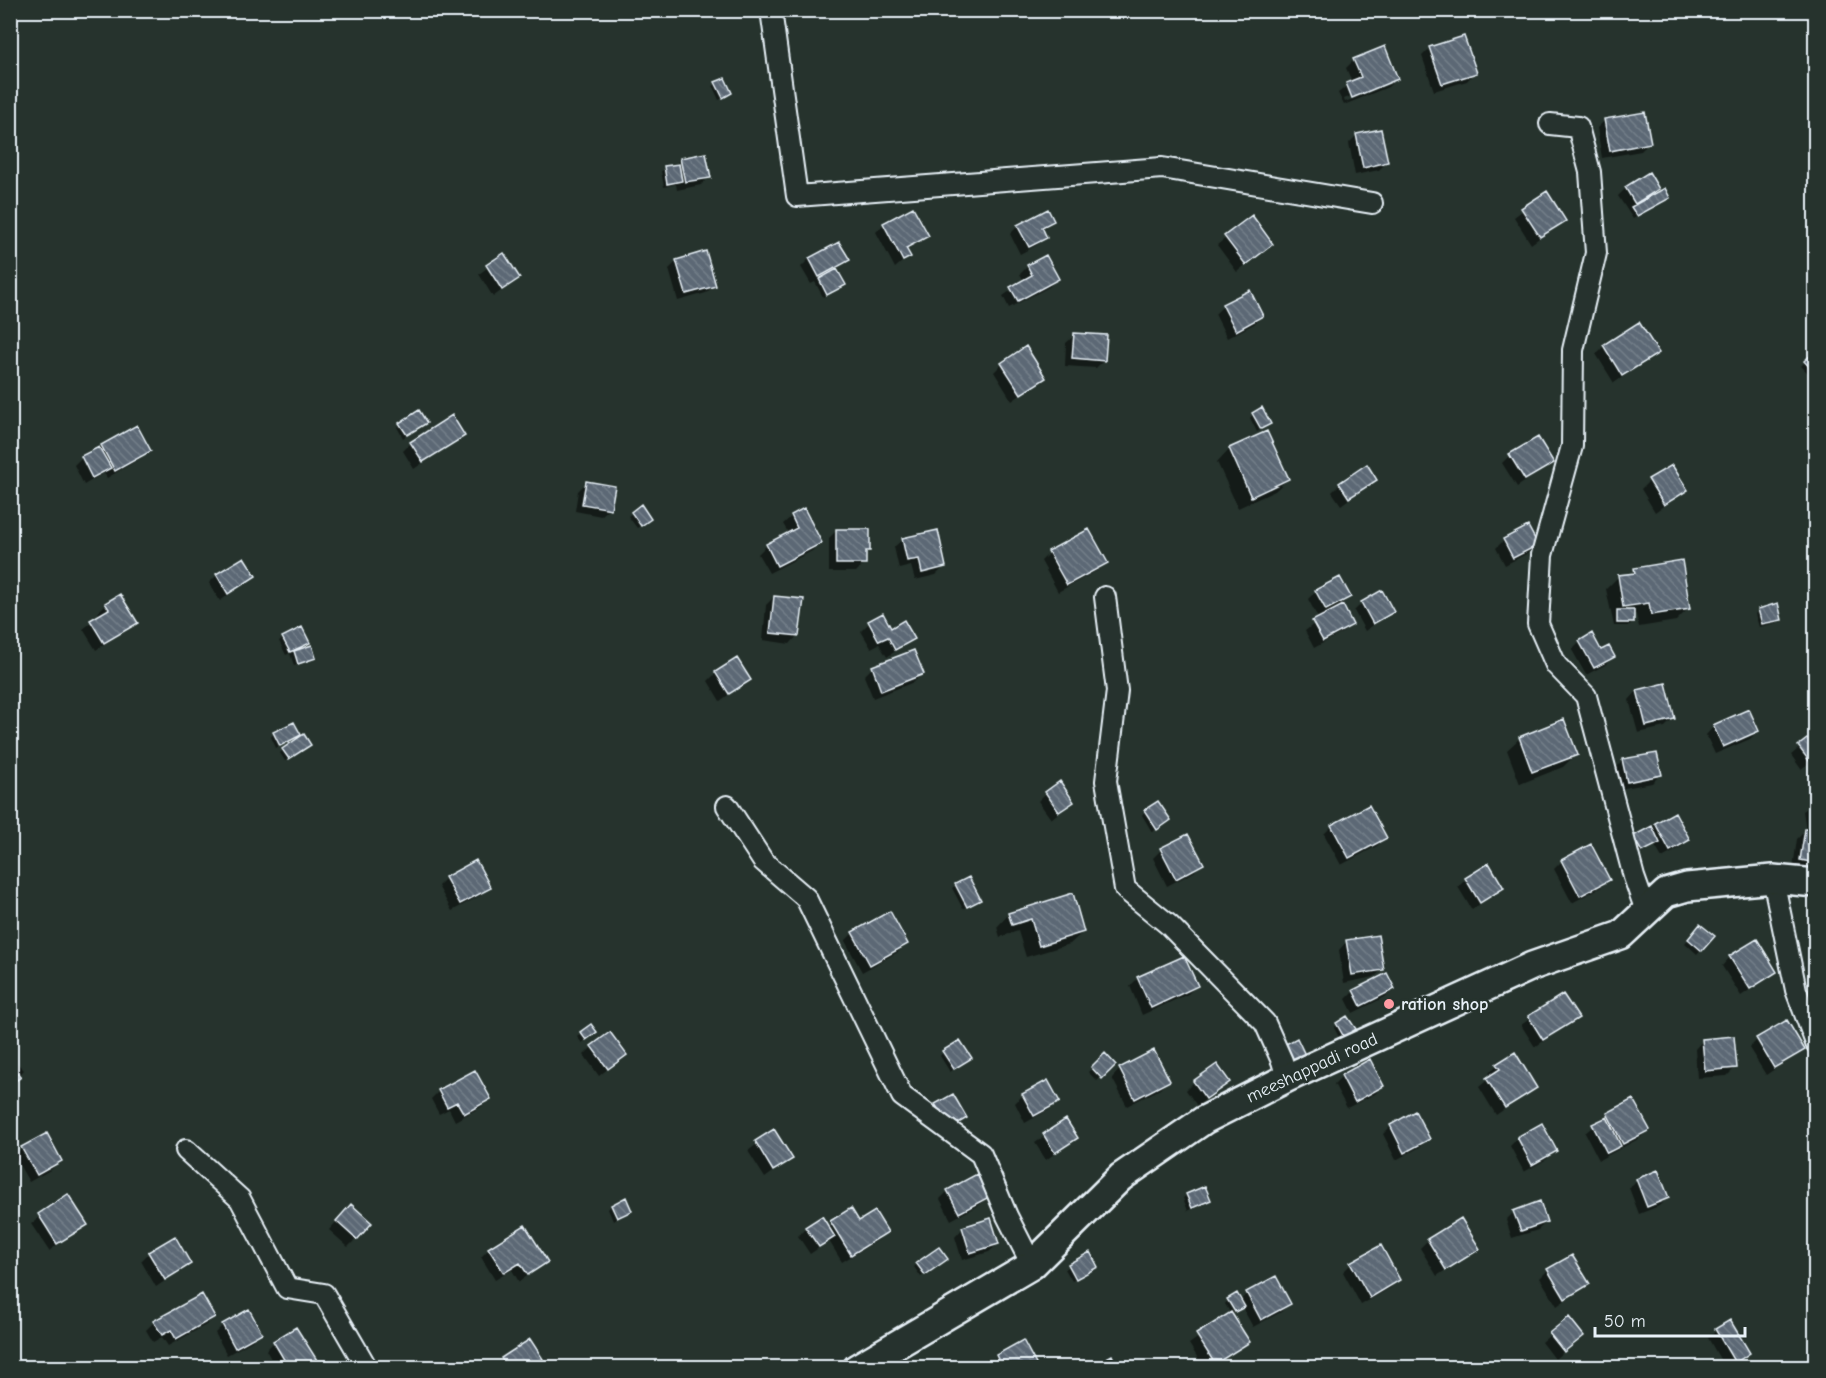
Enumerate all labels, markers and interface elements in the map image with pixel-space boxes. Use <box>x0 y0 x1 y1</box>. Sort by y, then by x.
place label: ration shop <box>1401 994 1488 1015</box>
marker: ration shop <box>1382 997 1396 1011</box>
street label: meeshappadi road <box>1243 1028 1381 1108</box>
scale bar <box>1595 1300 1745 1338</box>
text: 50 m <box>1604 1311 1646 1332</box>

